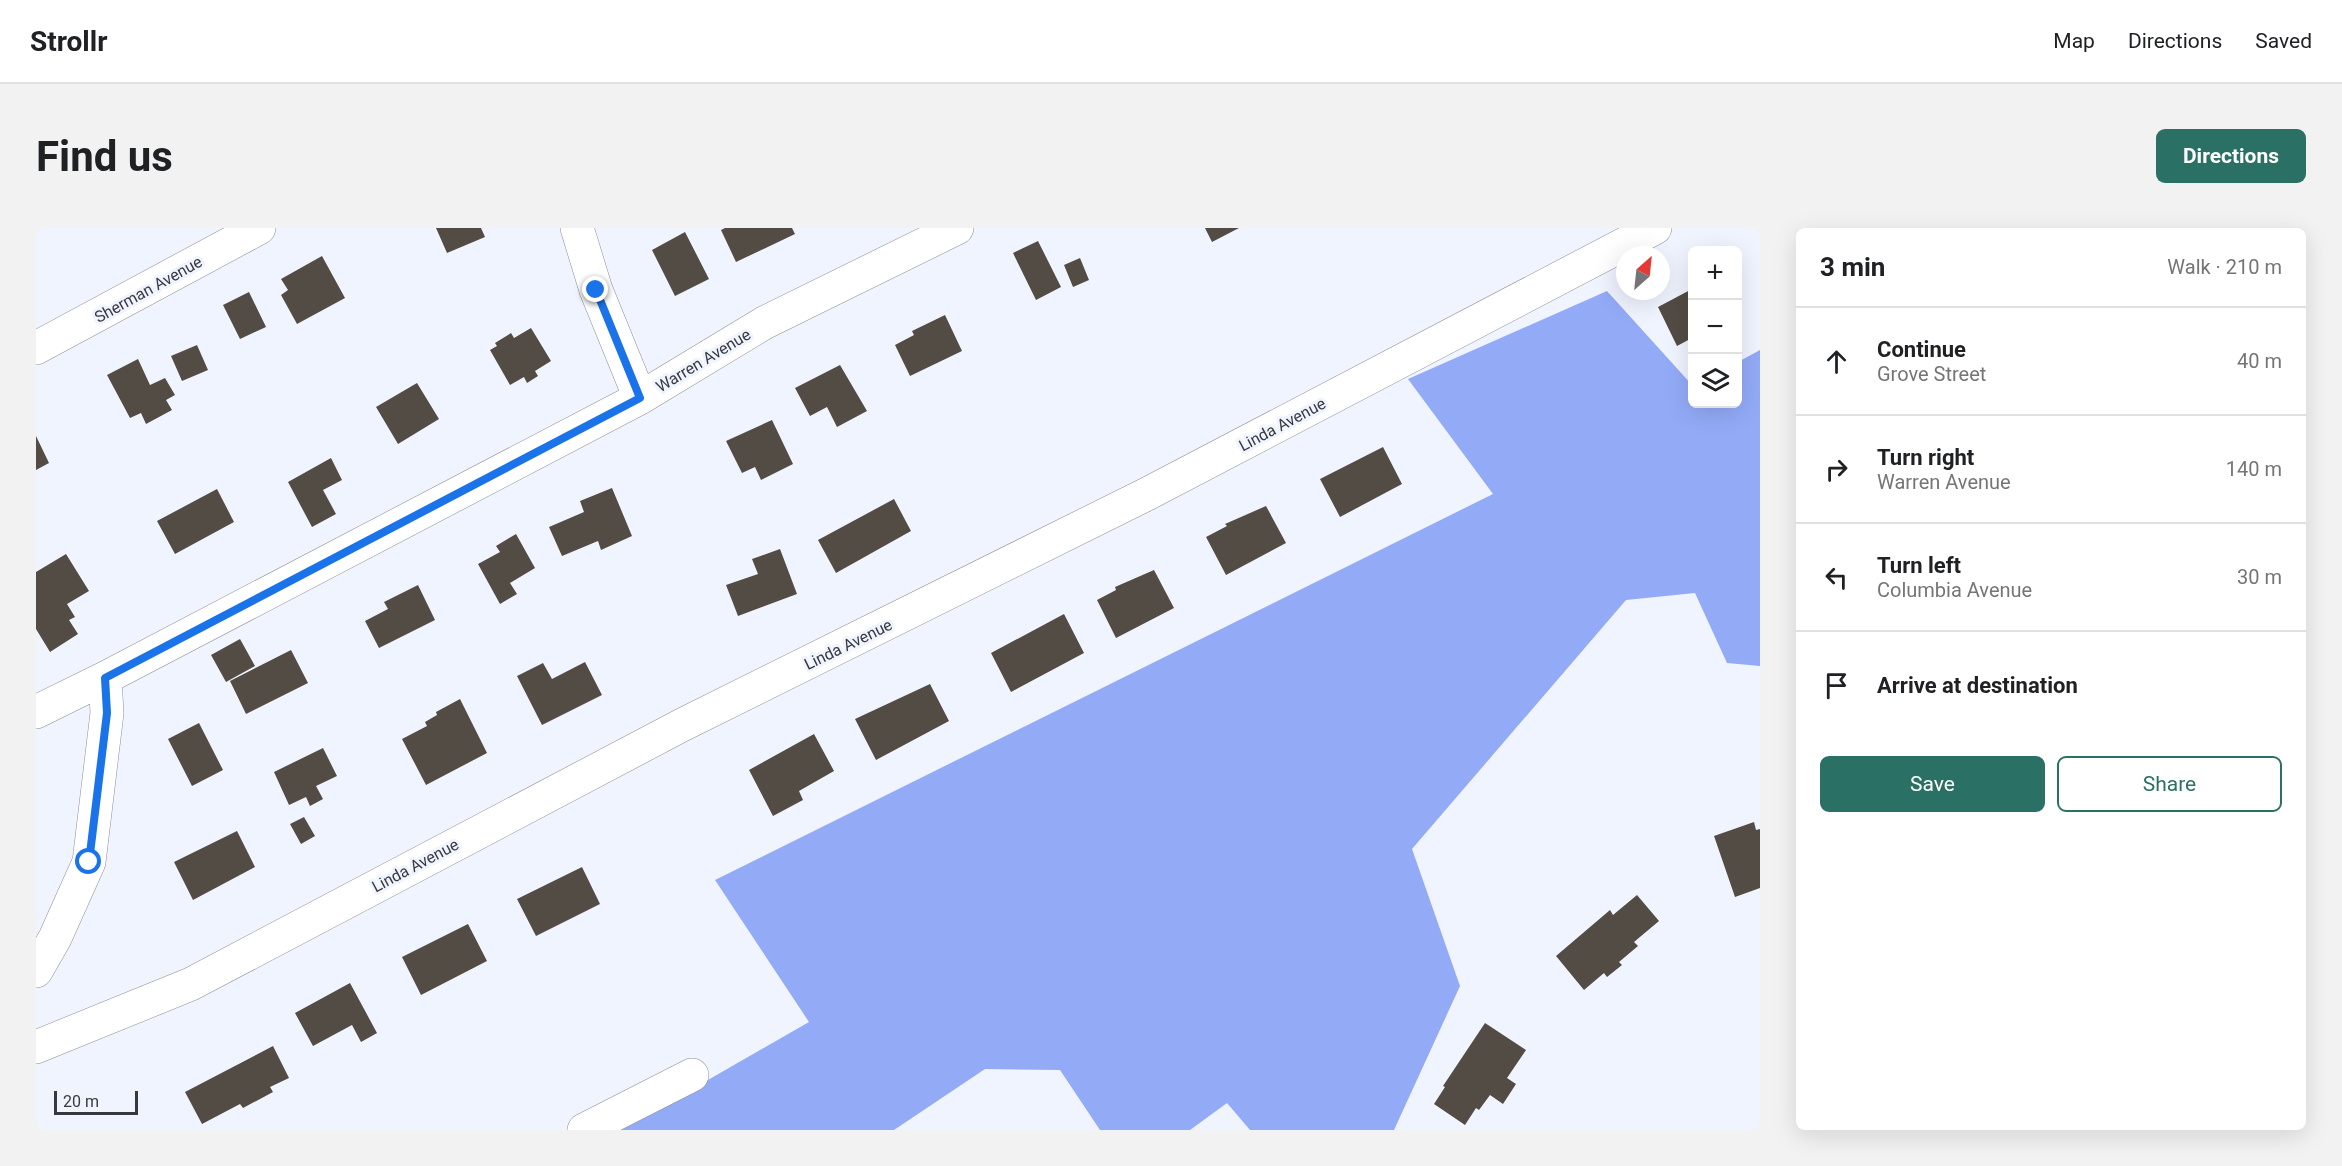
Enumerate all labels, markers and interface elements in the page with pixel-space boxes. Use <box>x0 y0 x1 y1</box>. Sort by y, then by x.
text: Strollr <box>30 25 107 58</box>
text: Map <box>2053 29 2095 53</box>
text: Directions <box>2128 29 2222 53</box>
text: Saved <box>2255 29 2312 53</box>
button: Directions <box>2156 129 2306 183</box>
text: Find us <box>36 132 173 181</box>
north arrow <box>1616 246 1670 300</box>
map controls <box>1688 246 1742 408</box>
button: + <box>1688 246 1742 300</box>
street label: Sherman Avenue <box>91 252 205 327</box>
text: 3 min <box>1820 252 1885 282</box>
text: Walk · 210 m <box>2167 255 2282 279</box>
route end <box>582 276 608 302</box>
button: − <box>1688 300 1742 354</box>
street label: Warren Avenue <box>653 325 754 396</box>
text: Continue <box>1877 337 1966 362</box>
icon: ahead <box>1820 345 1853 378</box>
text: 40 m <box>2237 349 2282 373</box>
button: layers <box>1688 354 1742 408</box>
text: Grove Street <box>1877 362 1986 386</box>
street label: Linda Avenue <box>1236 394 1329 455</box>
text: Turn right <box>1877 445 1974 470</box>
icon: right <box>1820 453 1853 486</box>
text: 140 m <box>2226 457 2282 481</box>
text: Warren Avenue <box>1877 470 2011 494</box>
text: Turn left <box>1877 553 1961 578</box>
icon: left <box>1820 561 1853 594</box>
text: 30 m <box>2237 565 2282 589</box>
text: Columbia Avenue <box>1877 578 2032 602</box>
street label: Linda Avenue <box>801 615 895 674</box>
icon: arrive <box>1820 669 1853 702</box>
text: Arrive at destination <box>1877 673 2078 698</box>
button: Save <box>1820 756 2045 812</box>
button: Share <box>2057 756 2282 812</box>
street label: Linda Avenue <box>369 835 462 896</box>
route start <box>75 848 101 874</box>
scale bar <box>54 1088 138 1116</box>
text: 20 m <box>63 1092 99 1111</box>

